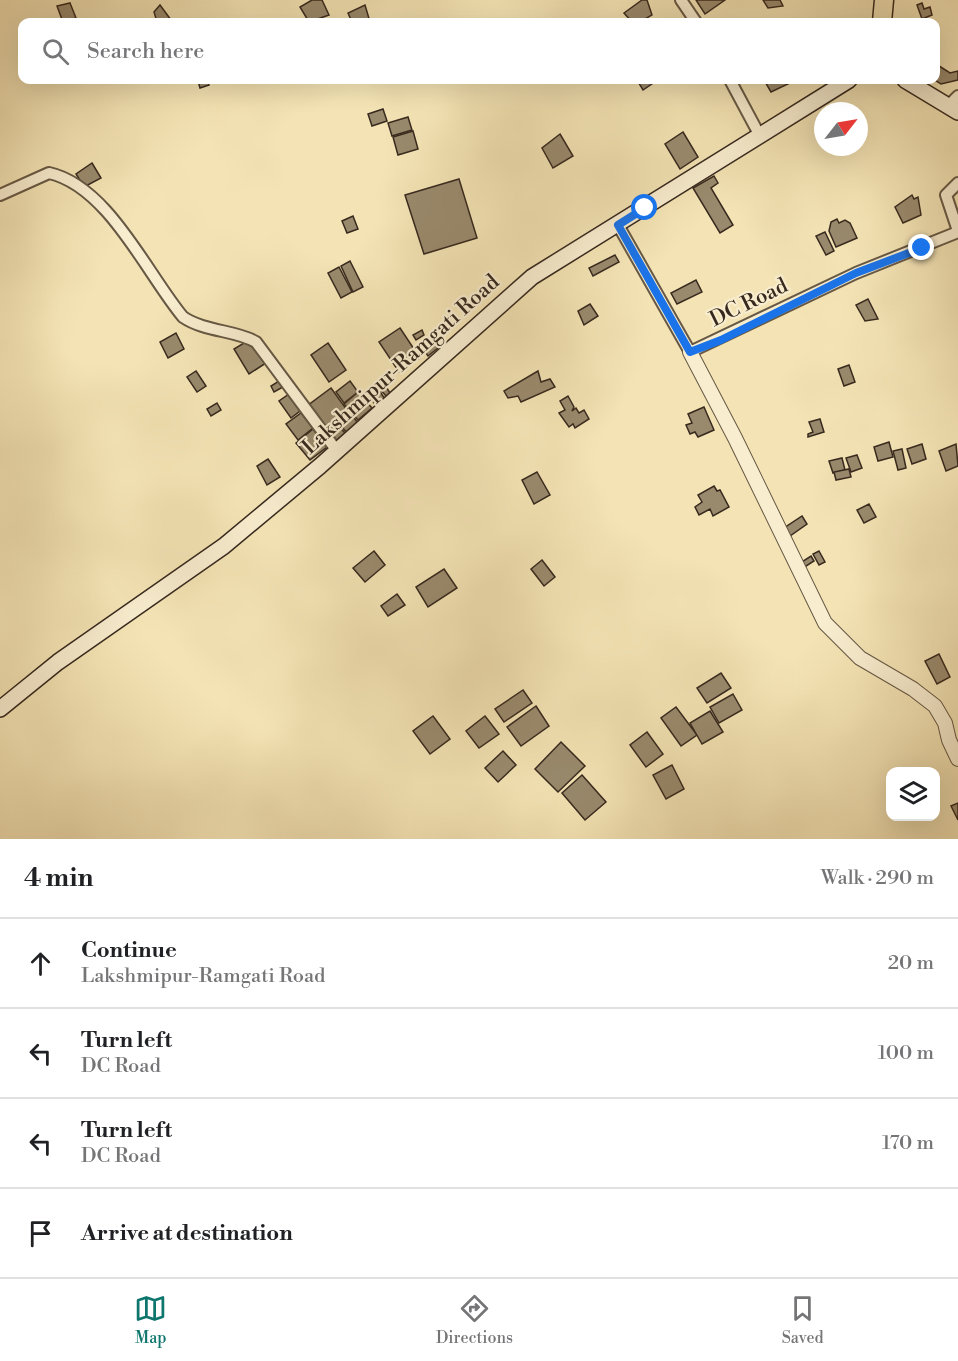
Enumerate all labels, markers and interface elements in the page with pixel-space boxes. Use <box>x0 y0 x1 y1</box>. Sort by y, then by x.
search box <box>18 18 940 84</box>
icon: search <box>39 35 72 68</box>
text: Search here <box>87 38 204 65</box>
north arrow <box>814 102 868 156</box>
route start <box>631 194 657 220</box>
route end <box>908 234 934 260</box>
street label: Lakshmipur-Ramgati Road <box>297 269 505 461</box>
street label: DC Road <box>706 273 792 333</box>
map controls <box>886 767 940 821</box>
button: layers <box>886 767 940 821</box>
text: 4 min <box>24 862 94 894</box>
text: Walk · 290 m <box>821 866 934 891</box>
text: Continue <box>81 937 177 964</box>
icon: ahead <box>24 947 57 980</box>
text: 20 m <box>888 951 934 976</box>
text: Lakshmipur-Ramgati Road <box>81 964 325 989</box>
text: Turn left <box>81 1027 172 1054</box>
icon: left <box>24 1037 57 1070</box>
text: 100 m <box>878 1041 934 1066</box>
text: DC Road <box>81 1054 161 1079</box>
text: Turn left <box>81 1117 172 1144</box>
icon: left <box>24 1127 57 1160</box>
text: 170 m <box>882 1131 934 1156</box>
text: DC Road <box>81 1144 161 1169</box>
icon: arrive <box>24 1217 57 1250</box>
text: Arrive at destination <box>81 1220 293 1247</box>
tab: Map <box>134 1292 167 1348</box>
tab: Directions <box>436 1292 513 1348</box>
tab: Saved <box>782 1292 824 1348</box>

